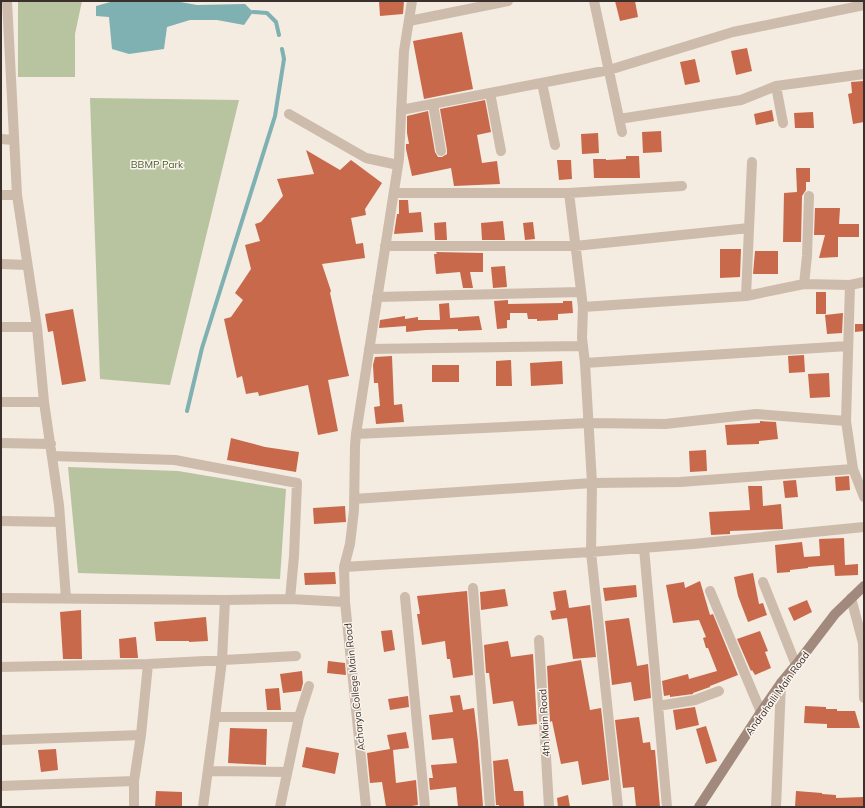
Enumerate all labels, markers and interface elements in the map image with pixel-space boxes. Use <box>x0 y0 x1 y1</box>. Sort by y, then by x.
park label: BBMP Park <box>131 158 184 171</box>
street label: Acharya College Main Road <box>341 622 368 751</box>
street label: Andrahalli Main Road <box>743 649 812 738</box>
street label: 4th Main Road <box>536 689 553 757</box>

